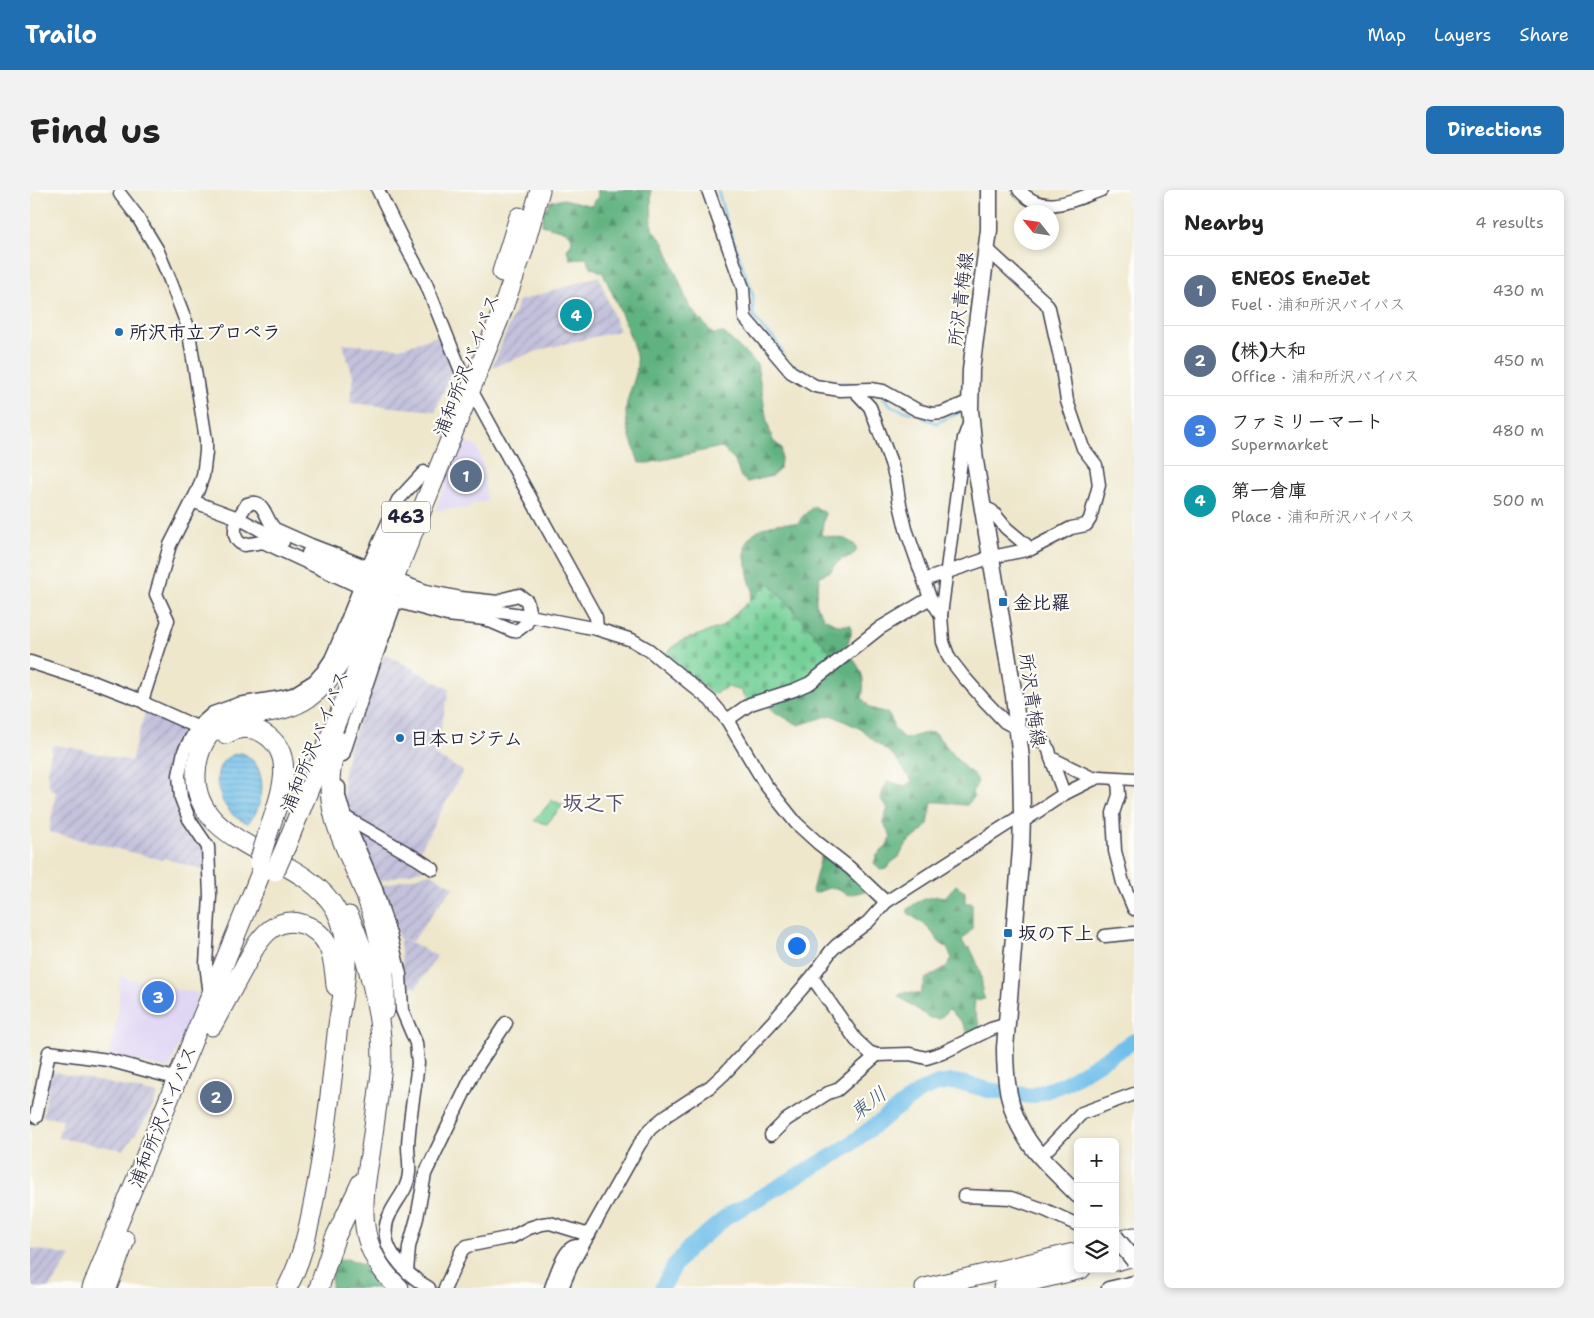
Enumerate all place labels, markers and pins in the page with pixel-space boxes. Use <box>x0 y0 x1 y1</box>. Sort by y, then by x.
pin: 4 <box>560 296 592 334</box>
place label: 所沢市立プロペラ <box>129 320 281 345</box>
marker: 所沢市立プロペラ <box>113 326 125 338</box>
pin: 1 <box>450 457 482 495</box>
place label: 金比羅 <box>1013 590 1070 615</box>
marker: 金比羅 <box>997 596 1009 608</box>
place label: 日本ロジテム <box>410 726 523 751</box>
marker: 日本ロジテム <box>394 732 406 744</box>
place label: 坂の下上 <box>1018 921 1094 946</box>
marker: 坂の下上 <box>1002 927 1014 939</box>
pin: 3 <box>142 978 174 1016</box>
pin: 2 <box>200 1078 232 1116</box>

